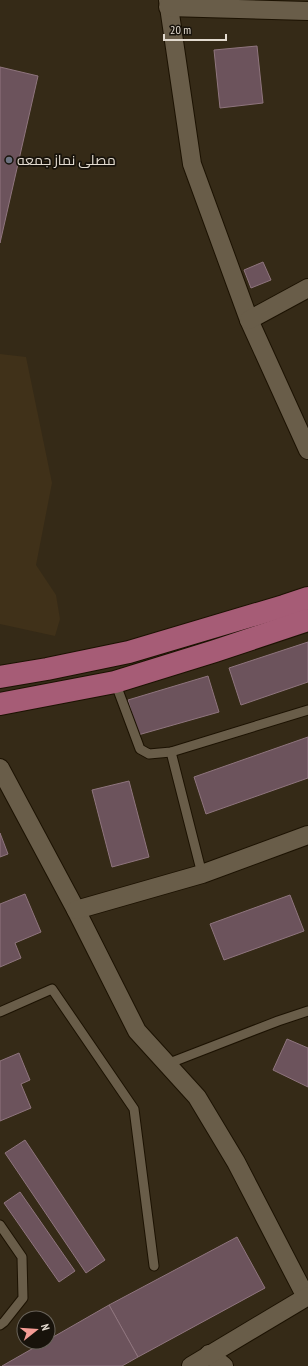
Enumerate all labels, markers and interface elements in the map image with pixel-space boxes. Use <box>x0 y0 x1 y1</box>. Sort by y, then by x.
scale bar <box>164 16 226 42</box>
text: 20 m <box>170 22 191 37</box>
place label: مصلی نماز جمعه <box>17 151 116 169</box>
marker: مصلی نماز جمعه <box>4 155 14 165</box>
north arrow <box>16 1310 56 1350</box>
text: N <box>38 1322 53 1332</box>

